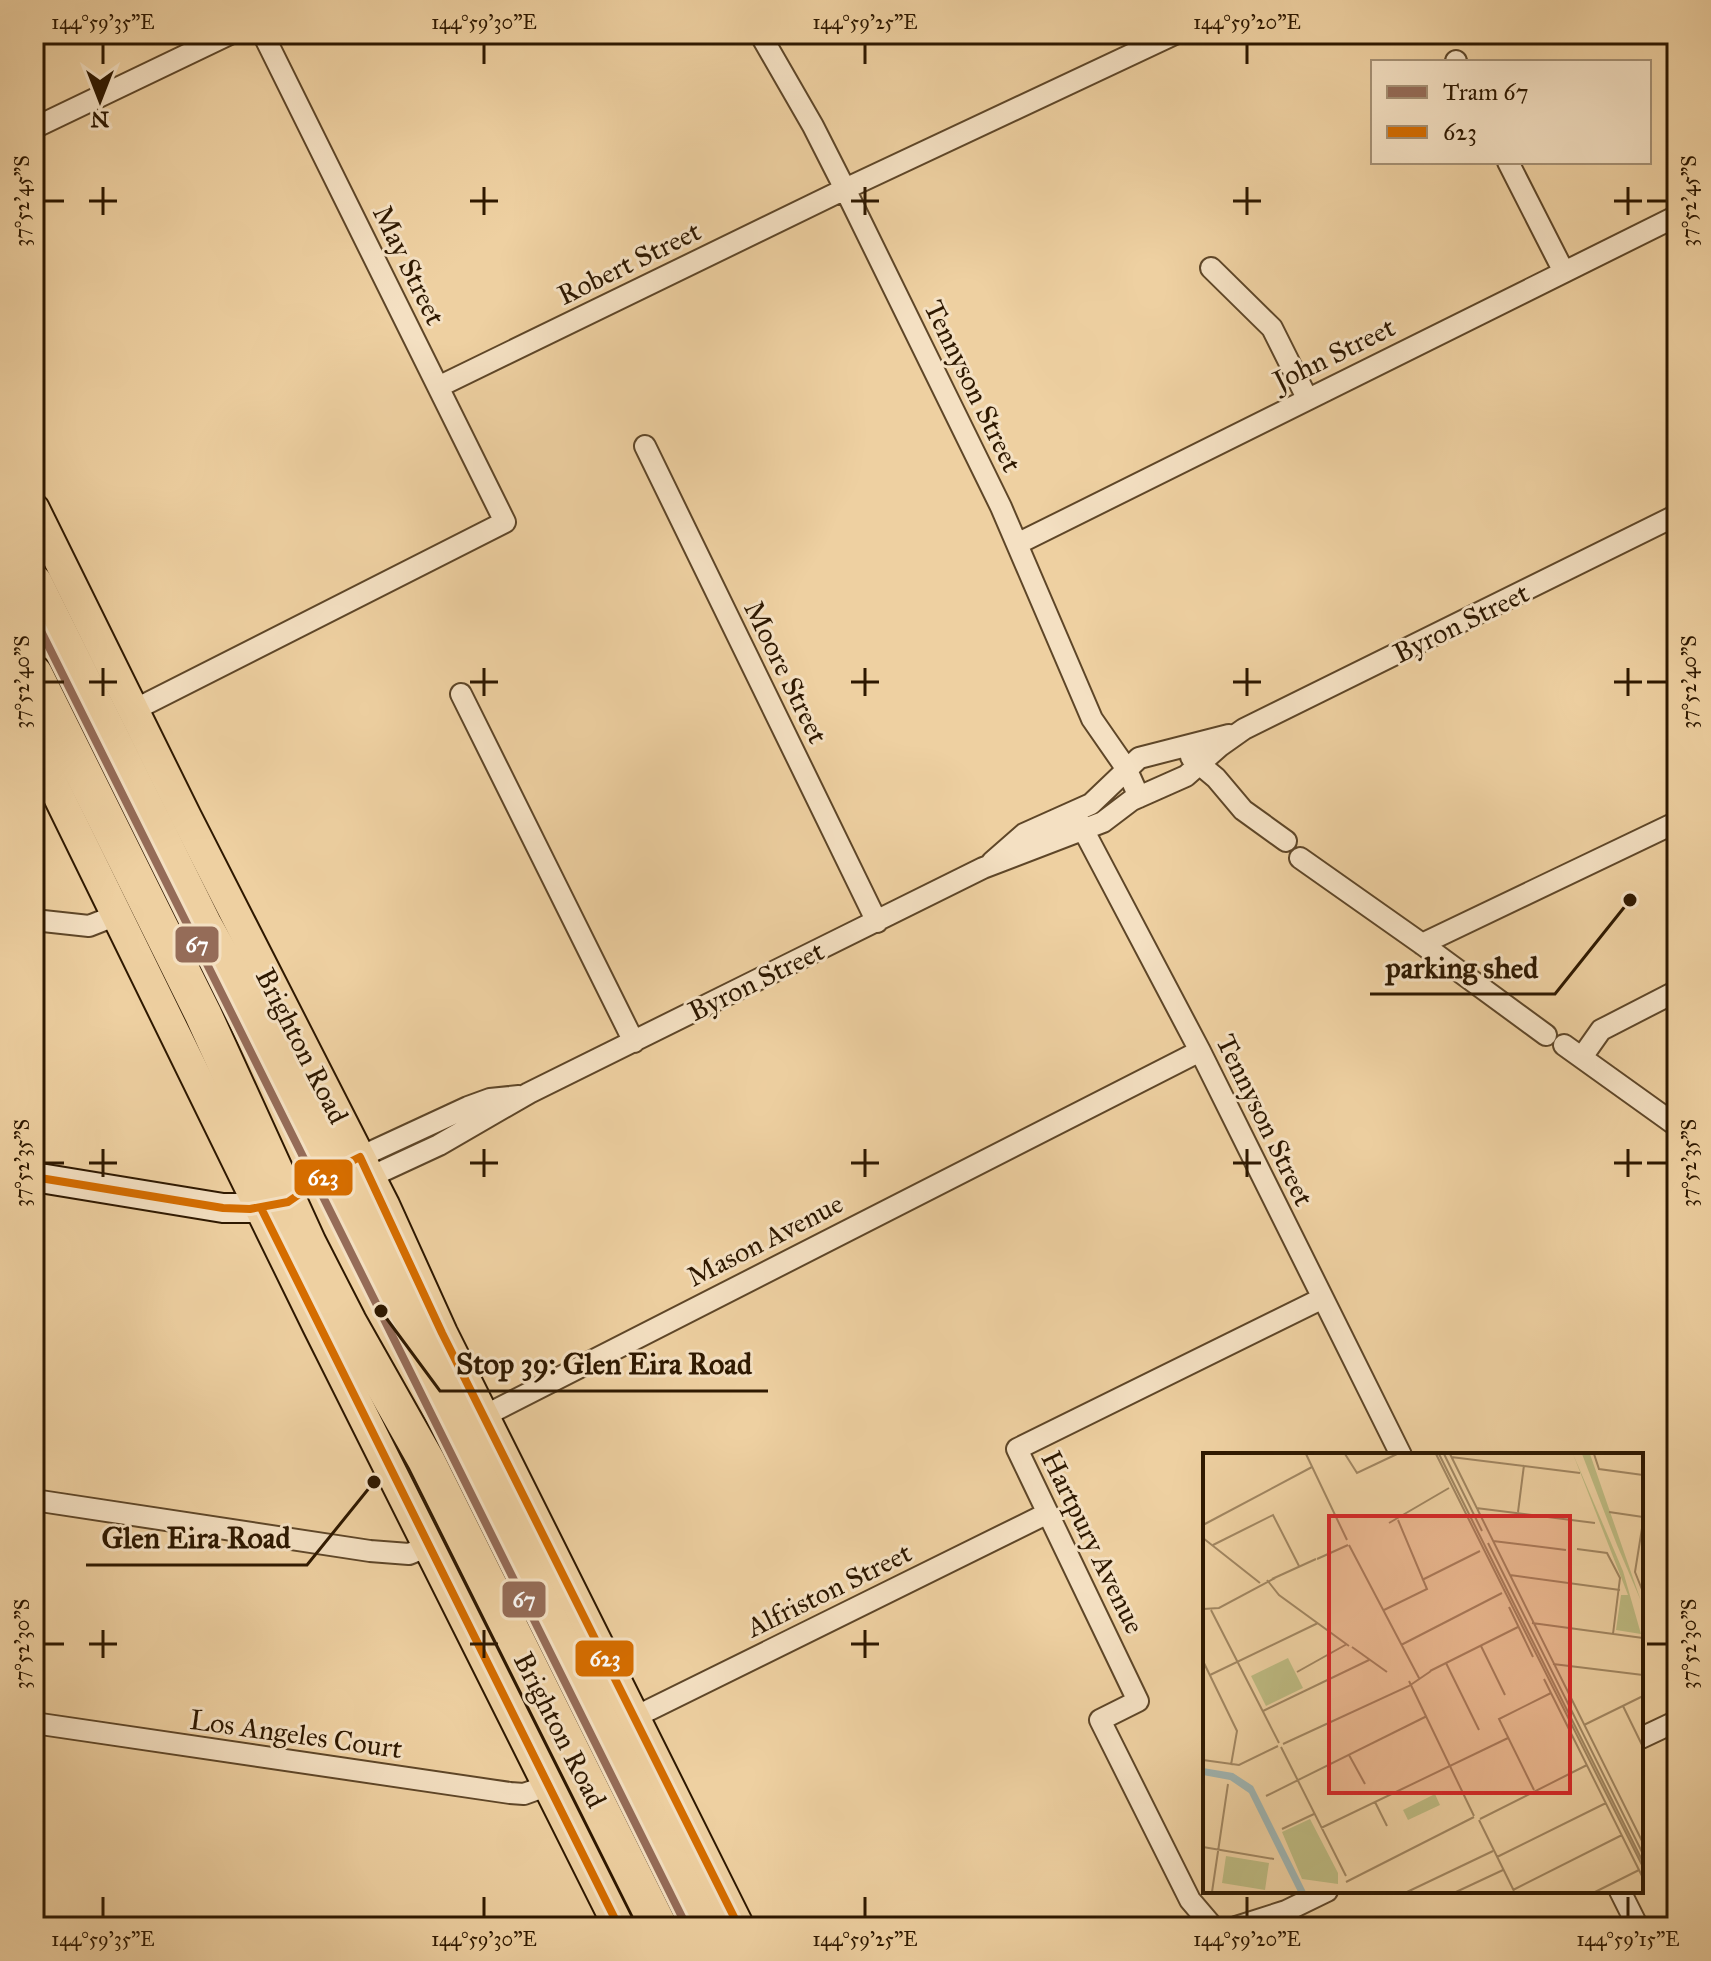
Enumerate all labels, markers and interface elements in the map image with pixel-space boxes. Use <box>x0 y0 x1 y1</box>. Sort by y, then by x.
text: 144°59'35"E <box>51 10 155 34</box>
text: 144°59'30"E <box>431 10 537 34</box>
text: 144°59'25"E <box>812 10 918 34</box>
text: 144°59'20"E <box>1193 10 1301 34</box>
north arrow <box>60 60 140 140</box>
legend <box>1371 60 1651 164</box>
text: Tram 67 <box>1443 77 1528 107</box>
text: N <box>90 106 109 133</box>
text: 623 <box>1443 117 1477 147</box>
text: 37°52'45"S <box>10 155 34 247</box>
text: 37°52'45"S <box>1677 155 1701 247</box>
street label: May Street <box>365 199 453 331</box>
street label: Robert Street <box>552 213 706 313</box>
street label: Tennyson Street <box>916 294 1030 478</box>
street label: John Street <box>1265 309 1401 400</box>
street label: Byron Street <box>1387 575 1535 671</box>
street label: Moore Street <box>736 595 836 749</box>
text: 37°52'40"S <box>10 635 34 729</box>
text: 37°52'40"S <box>1677 635 1701 729</box>
line badge: 67 <box>174 925 220 964</box>
text: 67 <box>185 931 209 958</box>
street label: Byron Street <box>682 933 830 1029</box>
callout: parking shed <box>1370 940 1555 994</box>
text: parking shed <box>1385 950 1539 986</box>
street label: Brighton Road <box>248 962 356 1130</box>
street label: Tennyson Street <box>1208 1028 1322 1212</box>
text: 37°52'35"S <box>10 1119 34 1207</box>
text: 37°52'35"S <box>1677 1119 1701 1207</box>
line badge: 623 <box>293 1158 354 1197</box>
text: 623 <box>308 1164 338 1191</box>
street label: Mason Avenue <box>681 1186 849 1294</box>
callout: Stop 39: Glen Eira Road <box>440 1337 768 1391</box>
text: Stop 39: Glen Eira Road <box>456 1346 753 1383</box>
street label: Hartpury Avenue <box>1034 1445 1152 1639</box>
inset map <box>1203 1453 1643 1893</box>
callout: Glen Eira Road <box>86 1511 307 1565</box>
text: Glen Eira Road <box>101 1520 292 1556</box>
street label: Alfriston Street <box>740 1535 917 1645</box>
line badge: 67 <box>501 1580 547 1619</box>
text: 67 <box>512 1586 536 1613</box>
text: 37°52'30"S <box>10 1599 34 1689</box>
text: 37°52'30"S <box>1677 1599 1701 1689</box>
line badge: 623 <box>574 1639 635 1678</box>
text: 623 <box>590 1645 620 1672</box>
street label: Brighton Road <box>506 1646 614 1814</box>
street label: Los Angeles Court <box>188 1702 405 1766</box>
text: 144°59'35"E <box>51 1927 155 1951</box>
text: 144°59'30"E <box>431 1927 537 1951</box>
text: 144°59'25"E <box>812 1927 918 1951</box>
text: 144°59'20"E <box>1193 1927 1301 1951</box>
text: 144°59'15"E <box>1576 1927 1680 1951</box>

